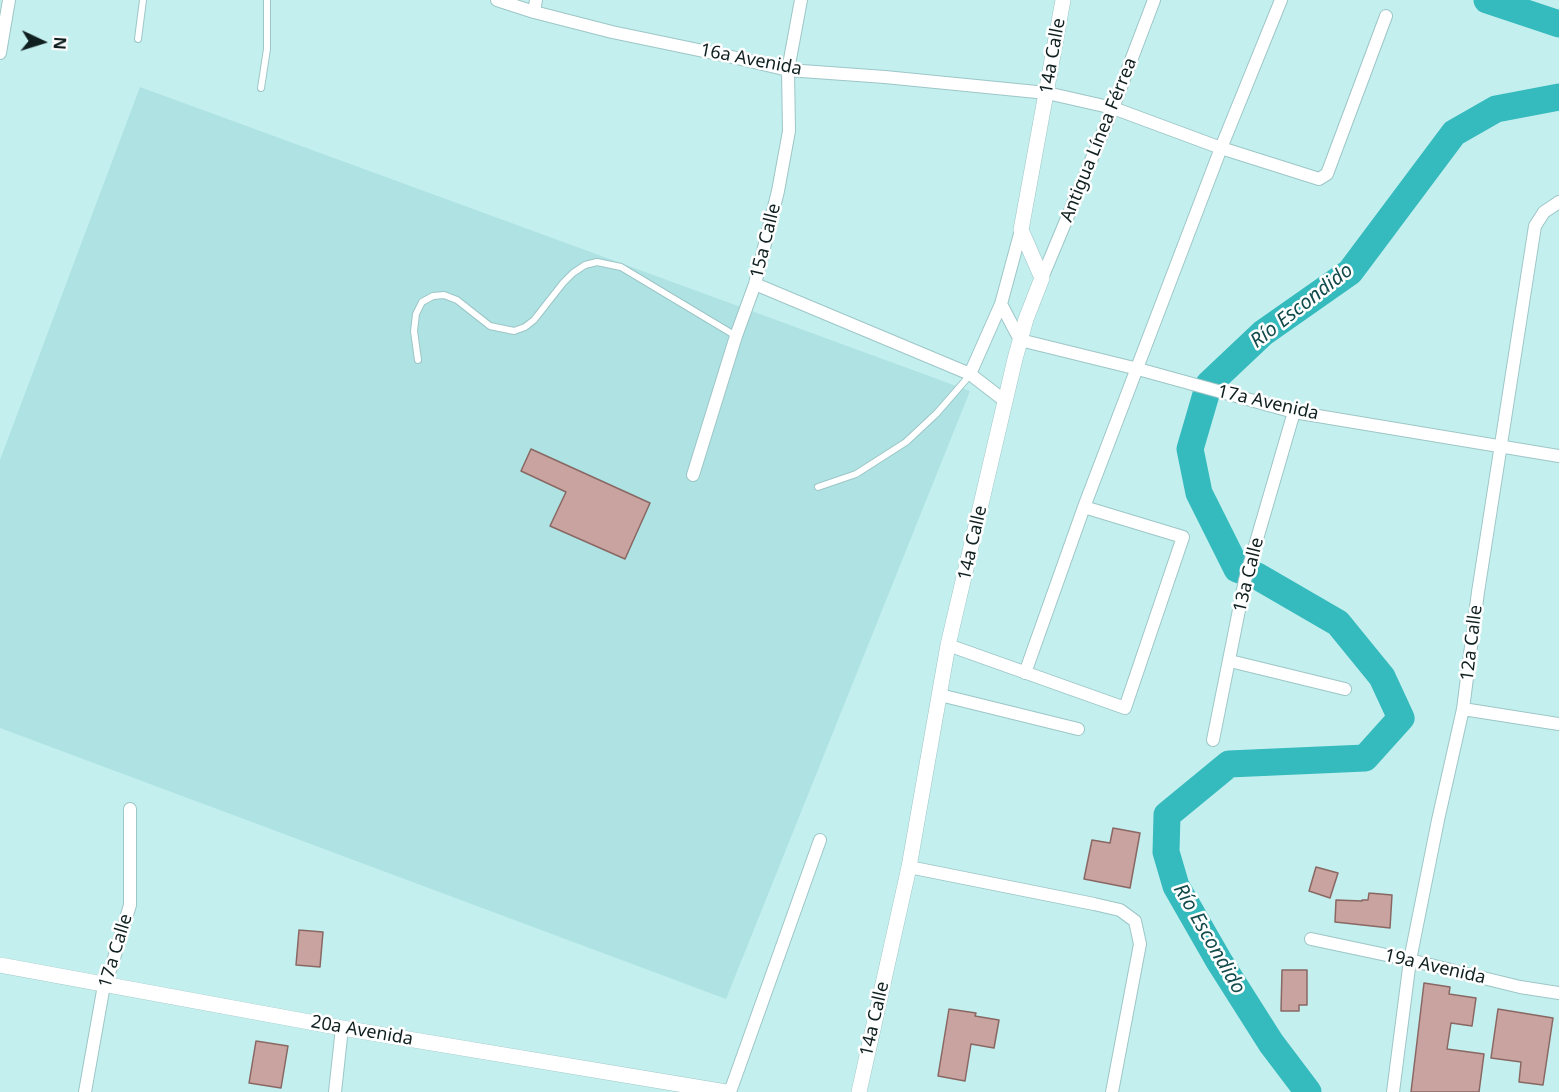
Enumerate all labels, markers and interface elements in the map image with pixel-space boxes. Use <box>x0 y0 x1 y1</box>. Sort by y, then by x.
north arrow <box>12 12 72 72</box>
street label: 14a Calle <box>1036 17 1070 95</box>
text: N <box>49 36 71 51</box>
street label: 16a Avenida <box>698 40 804 80</box>
street label: Antigua Línea Férrea <box>1056 55 1142 225</box>
street label: 15a Calle <box>746 201 786 281</box>
water label: Río Escondido <box>1246 259 1358 353</box>
street label: 17a Avenida <box>1215 381 1321 425</box>
street label: 14a Calle <box>954 503 992 583</box>
street label: 13a Calle <box>1229 535 1269 615</box>
street label: 12a Calle <box>1457 604 1487 682</box>
water label: Río Escondido <box>1168 880 1250 998</box>
street label: 17a Calle <box>95 911 137 991</box>
street label: 19a Avenida <box>1382 945 1488 989</box>
street label: 14a Calle <box>856 979 894 1059</box>
street label: 20a Avenida <box>309 1011 415 1051</box>

